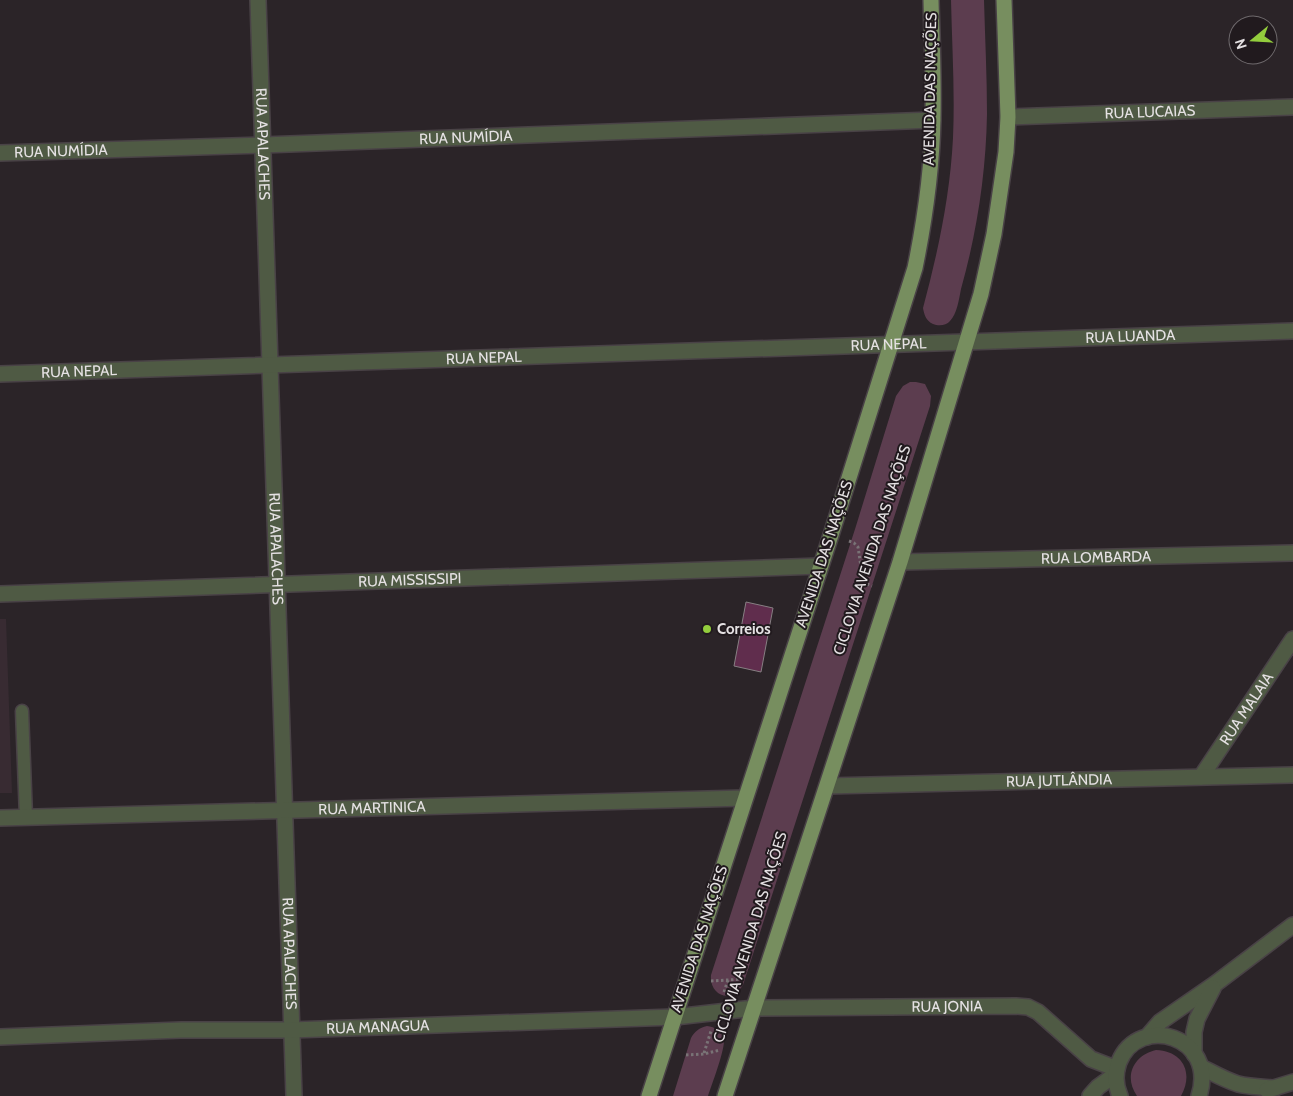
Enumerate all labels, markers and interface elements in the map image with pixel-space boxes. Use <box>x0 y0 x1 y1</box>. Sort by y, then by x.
street label: AVENIDA DAS NAÇÕES <box>919 12 940 166</box>
north arrow <box>1228 15 1278 65</box>
text: N <box>1231 37 1251 52</box>
street label: RUA APALACHES <box>252 88 274 201</box>
street label: RUA LUCAIAS <box>1104 101 1196 123</box>
street label: RUA NUMÍDIA <box>419 127 514 148</box>
street label: RUA NUMÍDIA <box>14 140 109 162</box>
street label: RUA LUANDA <box>1085 326 1176 347</box>
street label: RUA NEPAL <box>850 334 927 355</box>
street label: RUA NEPAL <box>445 348 522 368</box>
street label: RUA NEPAL <box>41 361 118 382</box>
street label: CICLOVIA AVENIDA DAS NAÇÕES <box>829 442 915 657</box>
street label: AVENIDA DAS NAÇÕES <box>791 478 856 630</box>
street label: RUA APALACHES <box>265 492 287 605</box>
street label: RUA LOMBARDA <box>1041 547 1152 568</box>
street label: RUA MISSISSIPI <box>358 569 462 591</box>
place label: Correios <box>717 620 771 638</box>
marker: Correios <box>701 623 713 635</box>
street label: RUA MALAIA <box>1216 668 1278 749</box>
street label: RUA JUTLÂNDIA <box>1006 770 1113 791</box>
street label: RUA MARTINICA <box>318 798 426 818</box>
street label: CICLOVIA AVENIDA DAS NAÇÕES <box>708 829 791 1045</box>
street label: AVENIDA DAS NAÇÕES <box>666 863 731 1015</box>
street label: RUA APALACHES <box>278 897 300 1010</box>
street label: RUA JONIA <box>911 997 984 1016</box>
street label: RUA MANAGUA <box>326 1016 431 1038</box>

